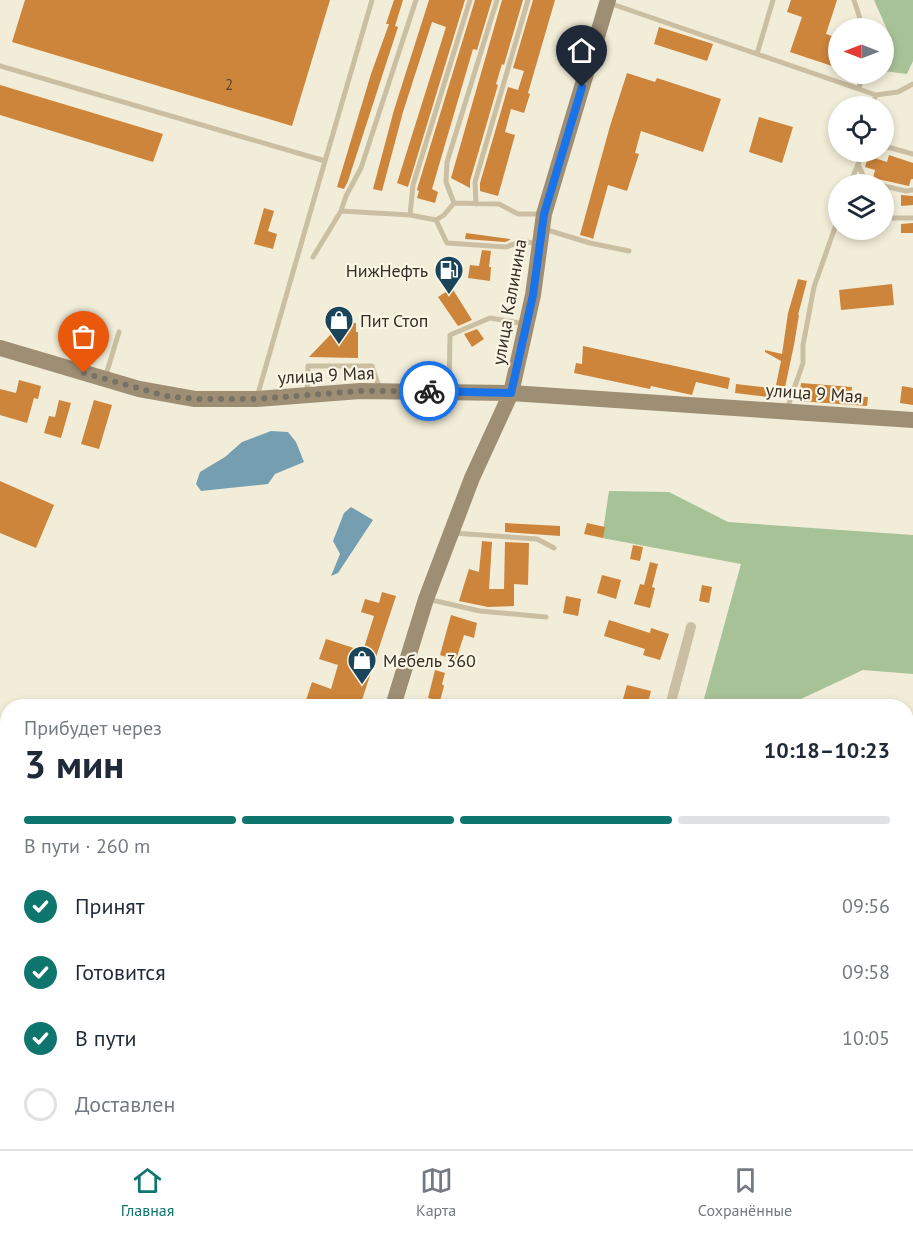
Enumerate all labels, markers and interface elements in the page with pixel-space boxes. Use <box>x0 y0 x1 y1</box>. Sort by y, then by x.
north arrow <box>828 18 894 84</box>
map controls <box>828 18 894 240</box>
pin <box>556 25 607 87</box>
icon: home <box>565 34 598 67</box>
house number: 2 <box>225 75 233 94</box>
button: locate <box>828 96 894 162</box>
button: layers <box>828 174 894 240</box>
street label: улица Калинина <box>487 237 531 367</box>
fuel station icon: НижНефть <box>433 254 465 296</box>
place label: НижНефть <box>346 259 428 282</box>
shop icon: Пит Стоп <box>323 304 355 346</box>
place label: Пит Стоп <box>360 309 428 332</box>
pin <box>58 311 109 373</box>
icon: bag <box>67 320 100 353</box>
street label: улица 9 Мая <box>277 361 375 389</box>
courier <box>399 361 459 421</box>
icon: bike <box>413 375 446 408</box>
street label: улица 9 Мая <box>765 378 863 408</box>
shop icon: Мебель 360 <box>346 644 378 686</box>
place label: Мебель 360 <box>383 649 476 672</box>
text: Прибудет через <box>24 715 162 741</box>
text: 10:18–10:23 <box>764 736 890 764</box>
text: 3 мин <box>24 738 124 789</box>
text: В пути · 260 m <box>24 833 150 859</box>
icon: check <box>24 890 57 923</box>
text: Принят <box>75 892 145 920</box>
text: 09:56 <box>842 893 890 919</box>
icon: check <box>24 956 57 989</box>
text: Готовится <box>75 958 166 986</box>
text: 09:58 <box>842 959 890 985</box>
icon: check <box>24 1022 57 1055</box>
text: В пути <box>75 1024 137 1052</box>
text: 10:05 <box>842 1025 890 1051</box>
text: Доставлен <box>75 1090 175 1118</box>
tab: Главная <box>121 1164 174 1220</box>
tab: Карта <box>416 1164 456 1220</box>
tab: Сохранённые <box>698 1164 792 1220</box>

